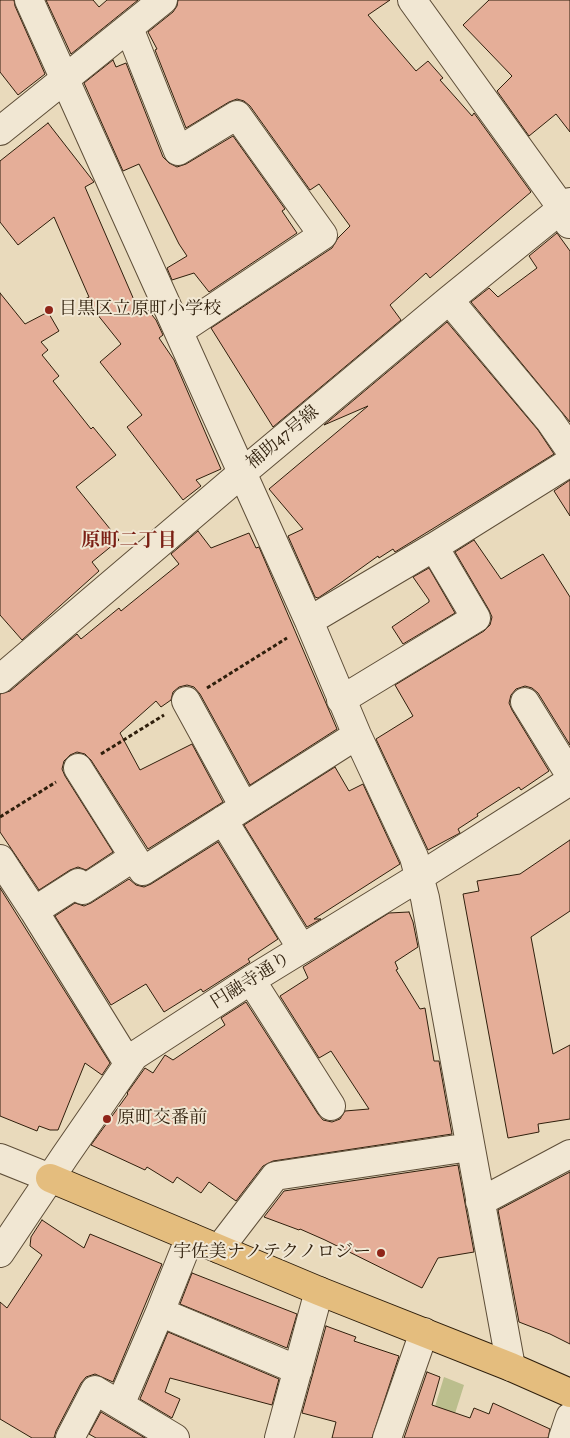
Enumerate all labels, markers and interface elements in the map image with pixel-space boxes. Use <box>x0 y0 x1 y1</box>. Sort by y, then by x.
place label: 目黒区立原町小学校 <box>59 299 221 321</box>
marker: 目黒区立原町小学校 <box>43 304 55 316</box>
street label: 補助47号線 <box>242 402 324 474</box>
district label: 原町二丁目 <box>82 530 176 552</box>
street label: 円融寺通り <box>207 948 295 1014</box>
place label: 原町交番前 <box>117 1108 207 1130</box>
marker: 原町交番前 <box>101 1113 113 1125</box>
place label: 宇佐美ナノテクノロジー <box>173 1242 371 1264</box>
marker: 宇佐美ナノテクノロジー <box>375 1247 387 1259</box>

